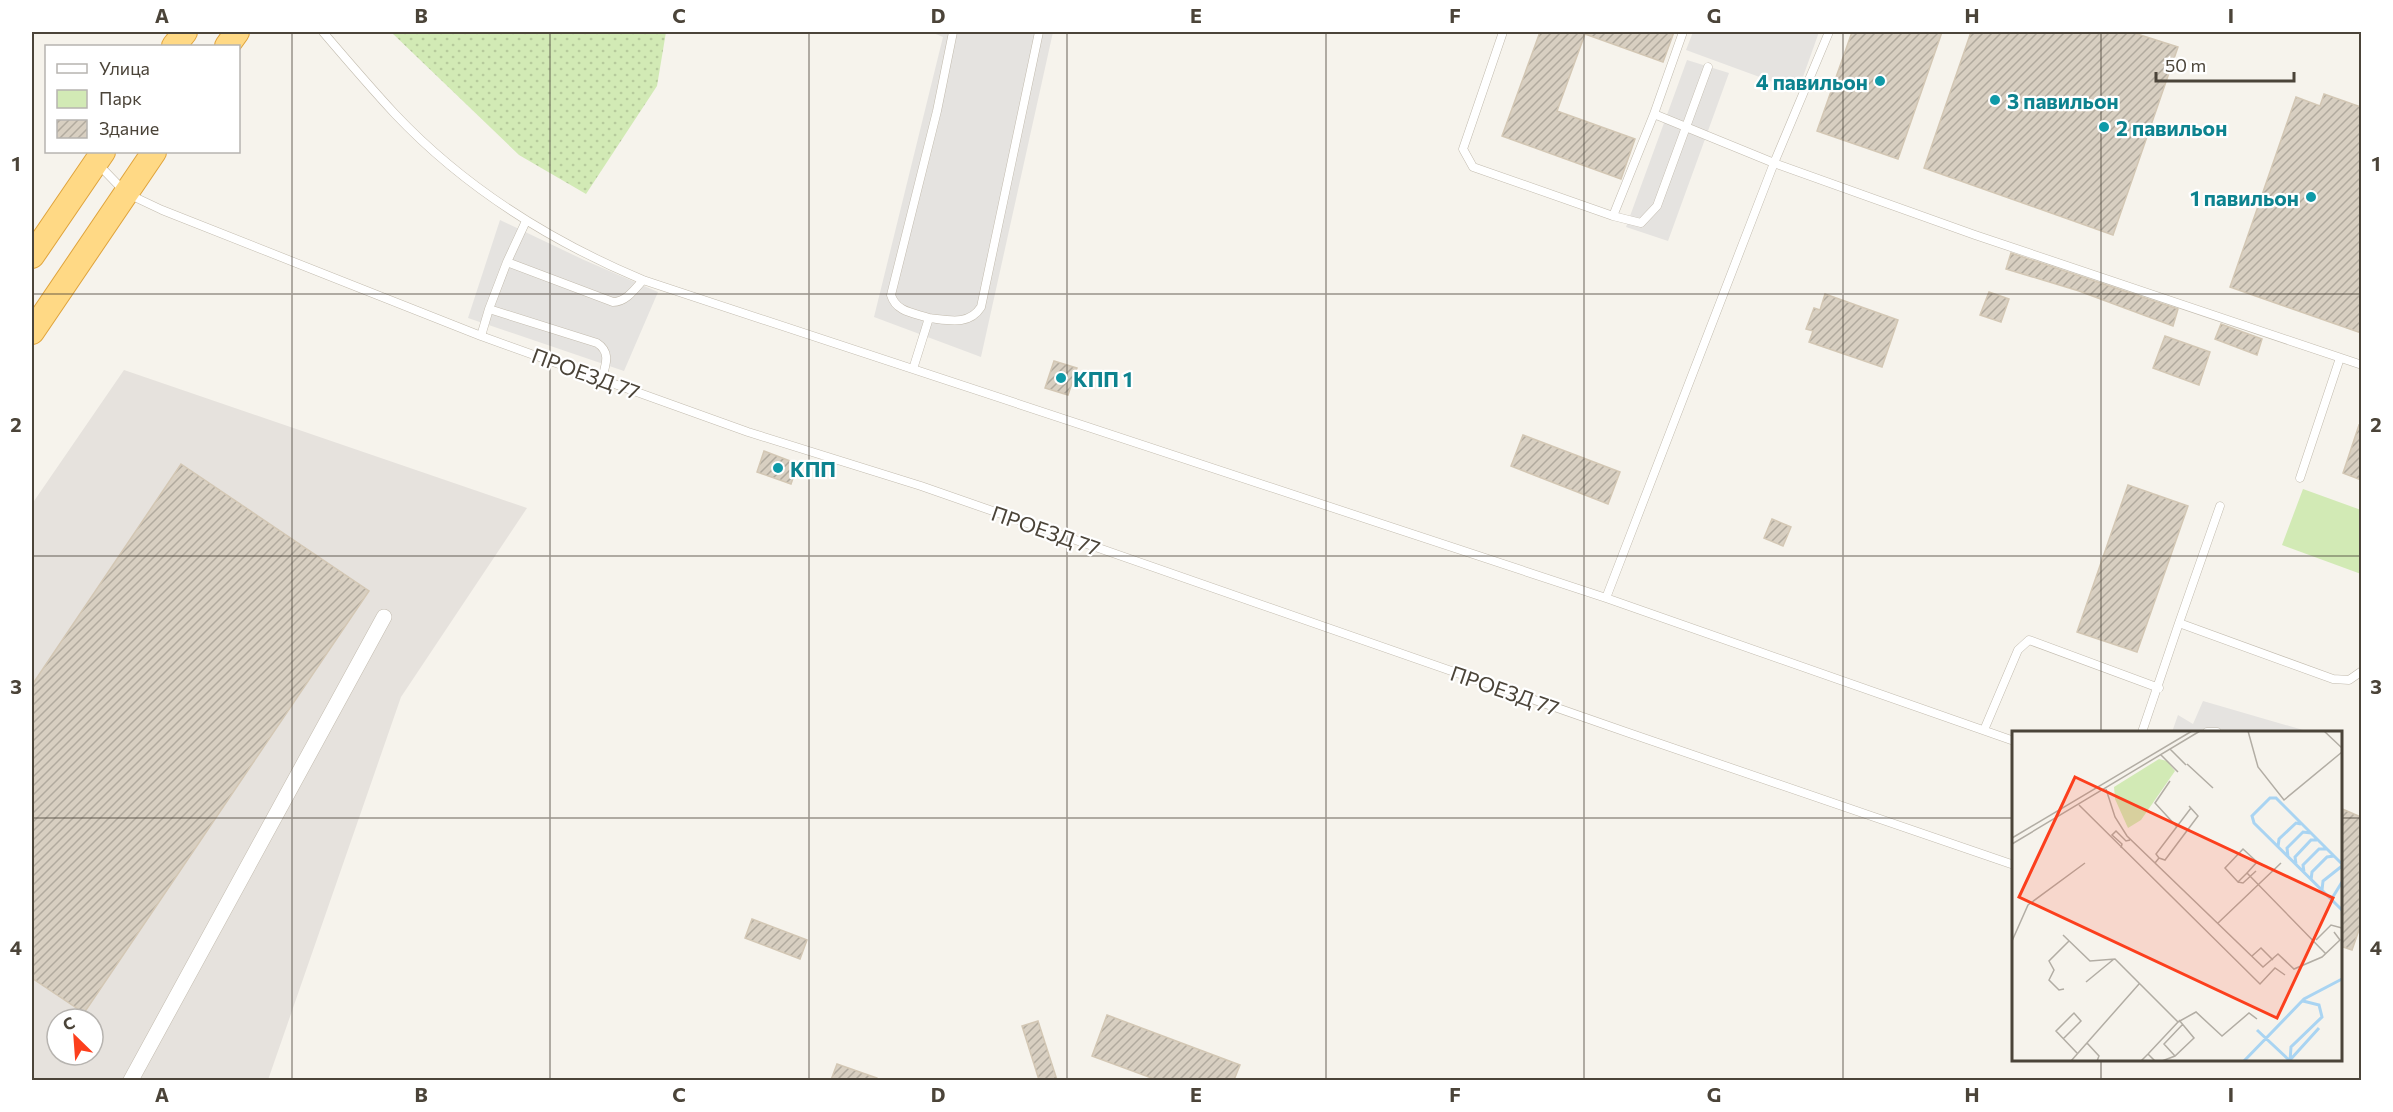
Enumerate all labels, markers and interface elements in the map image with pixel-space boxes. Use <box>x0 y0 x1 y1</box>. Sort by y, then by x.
text: A <box>155 3 169 27</box>
text: B <box>414 3 428 27</box>
text: C <box>672 3 686 27</box>
text: D <box>931 3 945 27</box>
text: E <box>1190 3 1202 27</box>
text: F <box>1449 3 1461 27</box>
text: G <box>1707 3 1721 27</box>
text: H <box>1965 3 1980 27</box>
text: I <box>2228 3 2234 27</box>
legend <box>45 45 240 153</box>
scale bar <box>2156 45 2294 83</box>
text: 50 m <box>2165 54 2206 76</box>
text: Улица <box>99 57 150 79</box>
place label: 4 павильон <box>1756 69 1868 94</box>
marker: 4 павильон <box>1873 74 1887 88</box>
text: Парк <box>99 87 142 109</box>
place label: 3 павильон <box>2007 88 2119 113</box>
marker: 3 павильон <box>1988 93 2002 107</box>
place label: 2 павильон <box>2116 115 2227 140</box>
text: Здание <box>99 117 159 139</box>
marker: 2 павильон <box>2097 120 2111 134</box>
text: 1 <box>11 151 21 175</box>
text: 1 <box>2371 151 2381 175</box>
place label: 1 павильон <box>2190 185 2299 210</box>
marker: 1 павильон <box>2304 190 2318 204</box>
street label: ПРОЕЗД 77 <box>529 342 643 404</box>
place label: КПП 1 <box>1073 366 1133 391</box>
marker: КПП 1 <box>1054 371 1068 385</box>
text: 2 <box>10 412 22 436</box>
text: 2 <box>2370 412 2382 436</box>
place label: КПП <box>790 456 836 481</box>
marker: КПП <box>771 461 785 475</box>
street label: ПРОЕЗД 77 <box>988 500 1104 560</box>
street label: ПРОЕЗД 77 <box>1447 660 1563 720</box>
text: 3 <box>10 674 22 698</box>
text: 3 <box>2370 674 2382 698</box>
inset map <box>2012 731 2342 1061</box>
text: 4 <box>10 935 22 959</box>
text: 4 <box>2370 935 2382 959</box>
north arrow <box>45 1007 105 1067</box>
text: С <box>59 1012 77 1034</box>
text: A <box>155 1082 169 1106</box>
text: B <box>414 1082 428 1106</box>
text: C <box>672 1082 686 1106</box>
text: D <box>931 1082 945 1106</box>
text: E <box>1190 1082 1202 1106</box>
text: F <box>1449 1082 1461 1106</box>
text: G <box>1707 1082 1721 1106</box>
text: H <box>1965 1082 1980 1106</box>
text: I <box>2228 1082 2234 1106</box>

